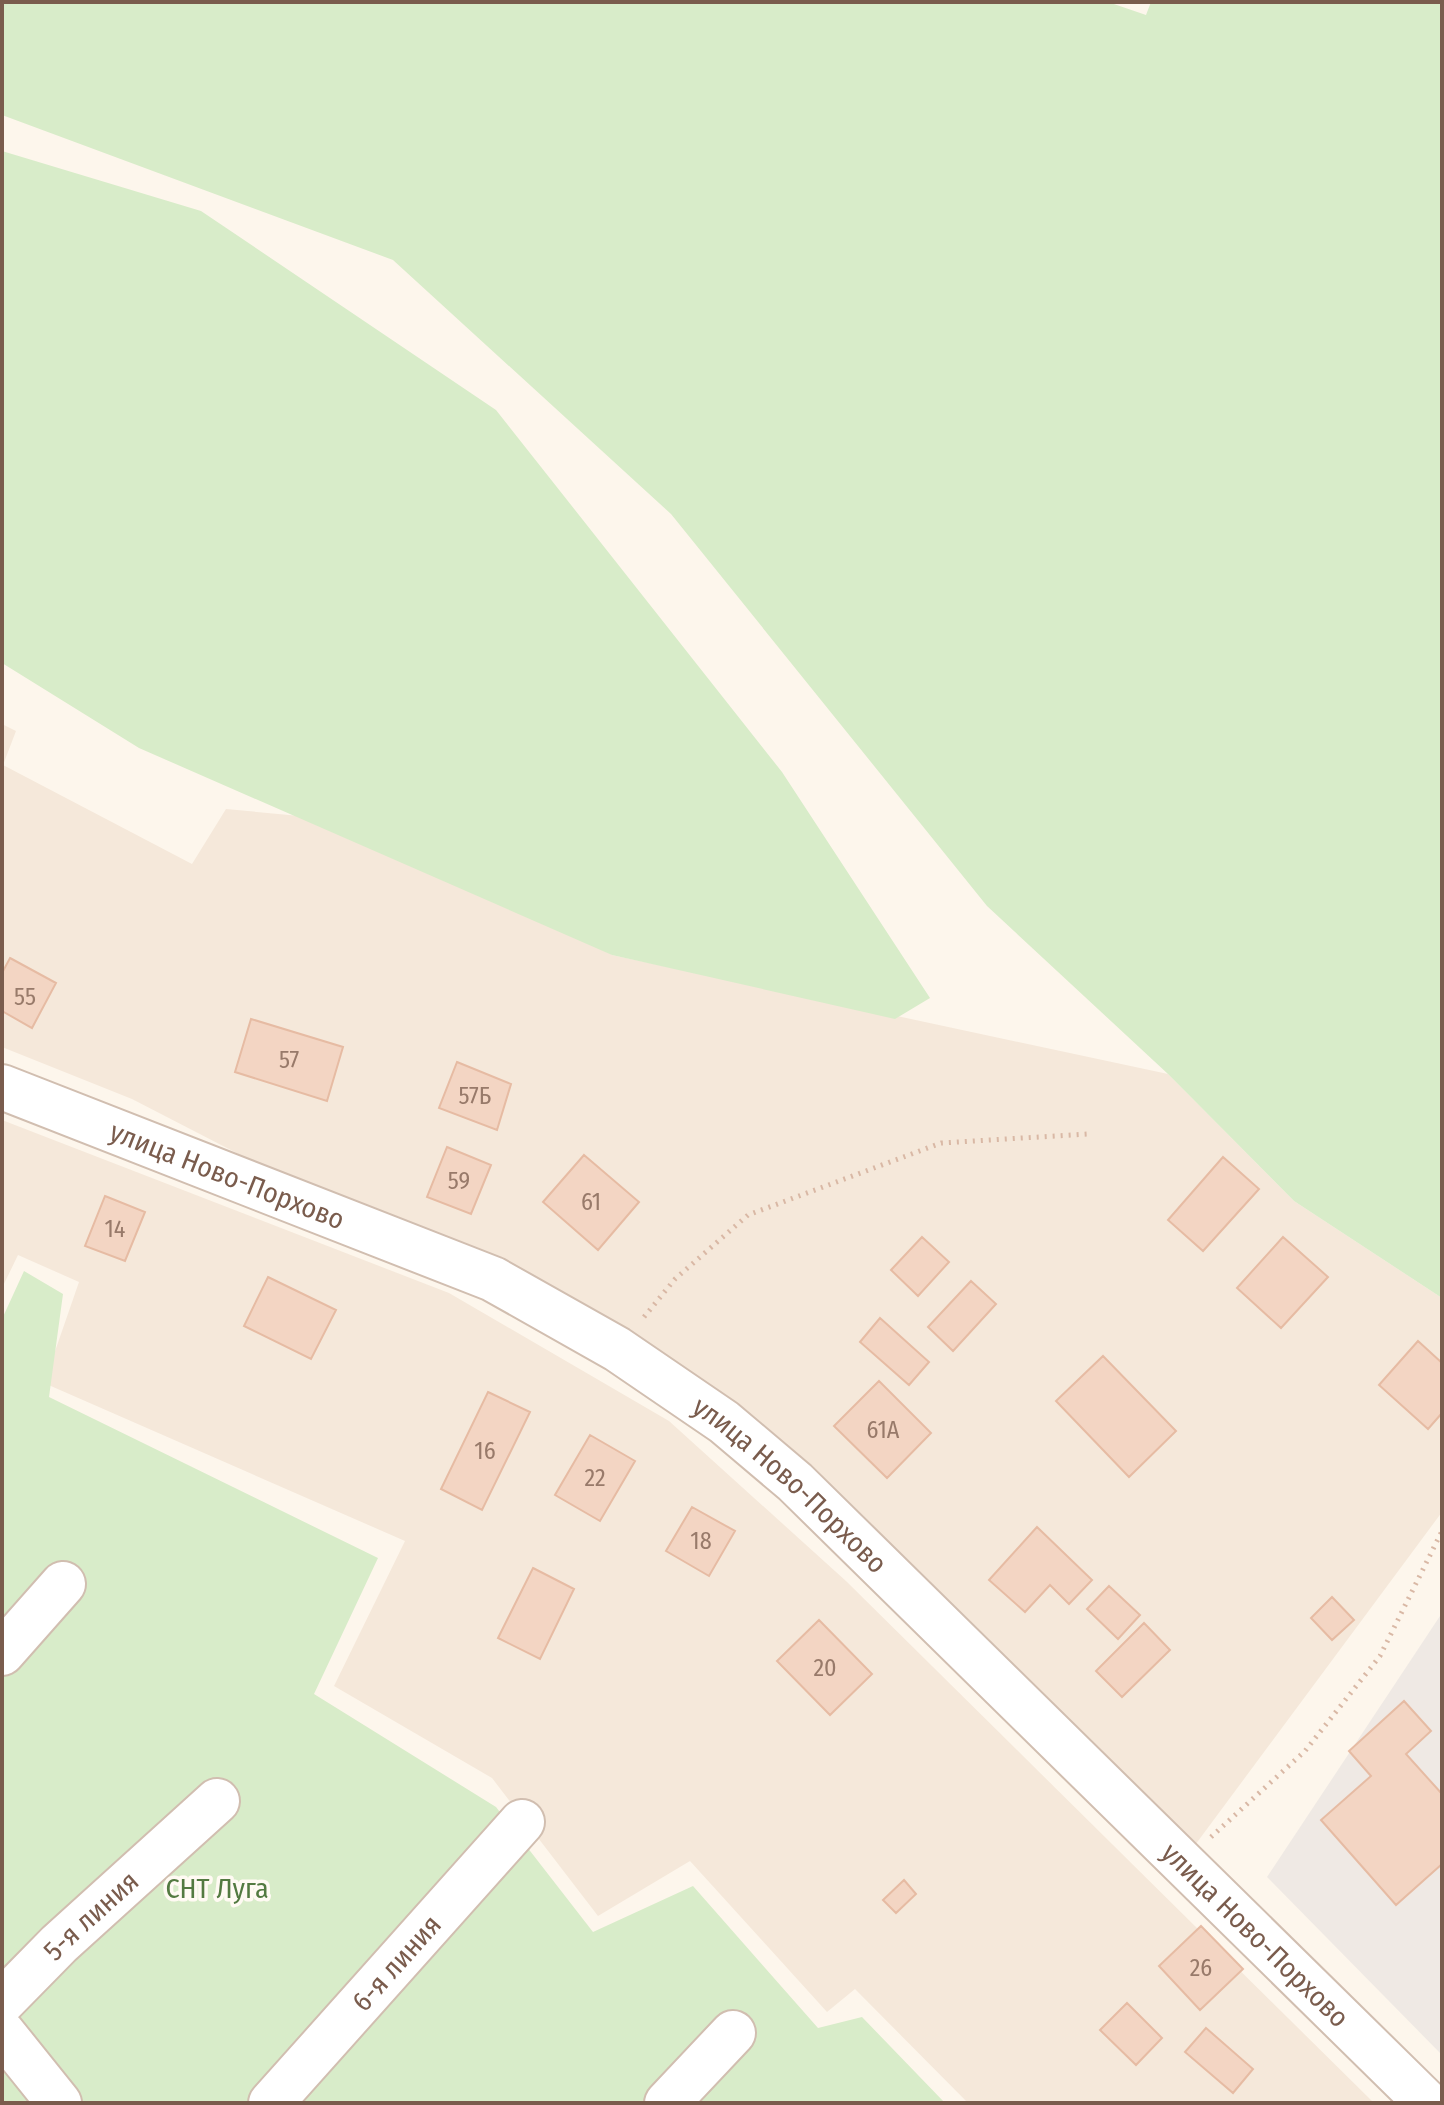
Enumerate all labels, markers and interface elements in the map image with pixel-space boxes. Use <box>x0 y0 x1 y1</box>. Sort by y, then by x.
house number: 55 <box>14 983 36 1011</box>
house number: 57 <box>279 1046 299 1074</box>
house number: 57Б <box>459 1082 491 1110</box>
street label: улица Ново-Порхово <box>105 1115 349 1236</box>
house number: 59 <box>448 1167 470 1195</box>
house number: 61 <box>581 1188 601 1216</box>
house number: 14 <box>105 1215 125 1243</box>
street label: улица Ново-Порхово <box>687 1390 894 1580</box>
house number: 61А <box>867 1416 900 1444</box>
house number: 16 <box>474 1437 496 1465</box>
house number: 22 <box>584 1464 606 1492</box>
house number: 18 <box>690 1527 712 1555</box>
house number: 20 <box>813 1654 837 1682</box>
street label: улица Ново-Порхово <box>1155 1836 1356 2034</box>
street label: 5-я линия <box>37 1864 145 1967</box>
park label: СНТ Луга <box>165 1872 269 1905</box>
street label: 6-я линия <box>345 1908 448 2018</box>
house number: 26 <box>1190 1954 1212 1982</box>

